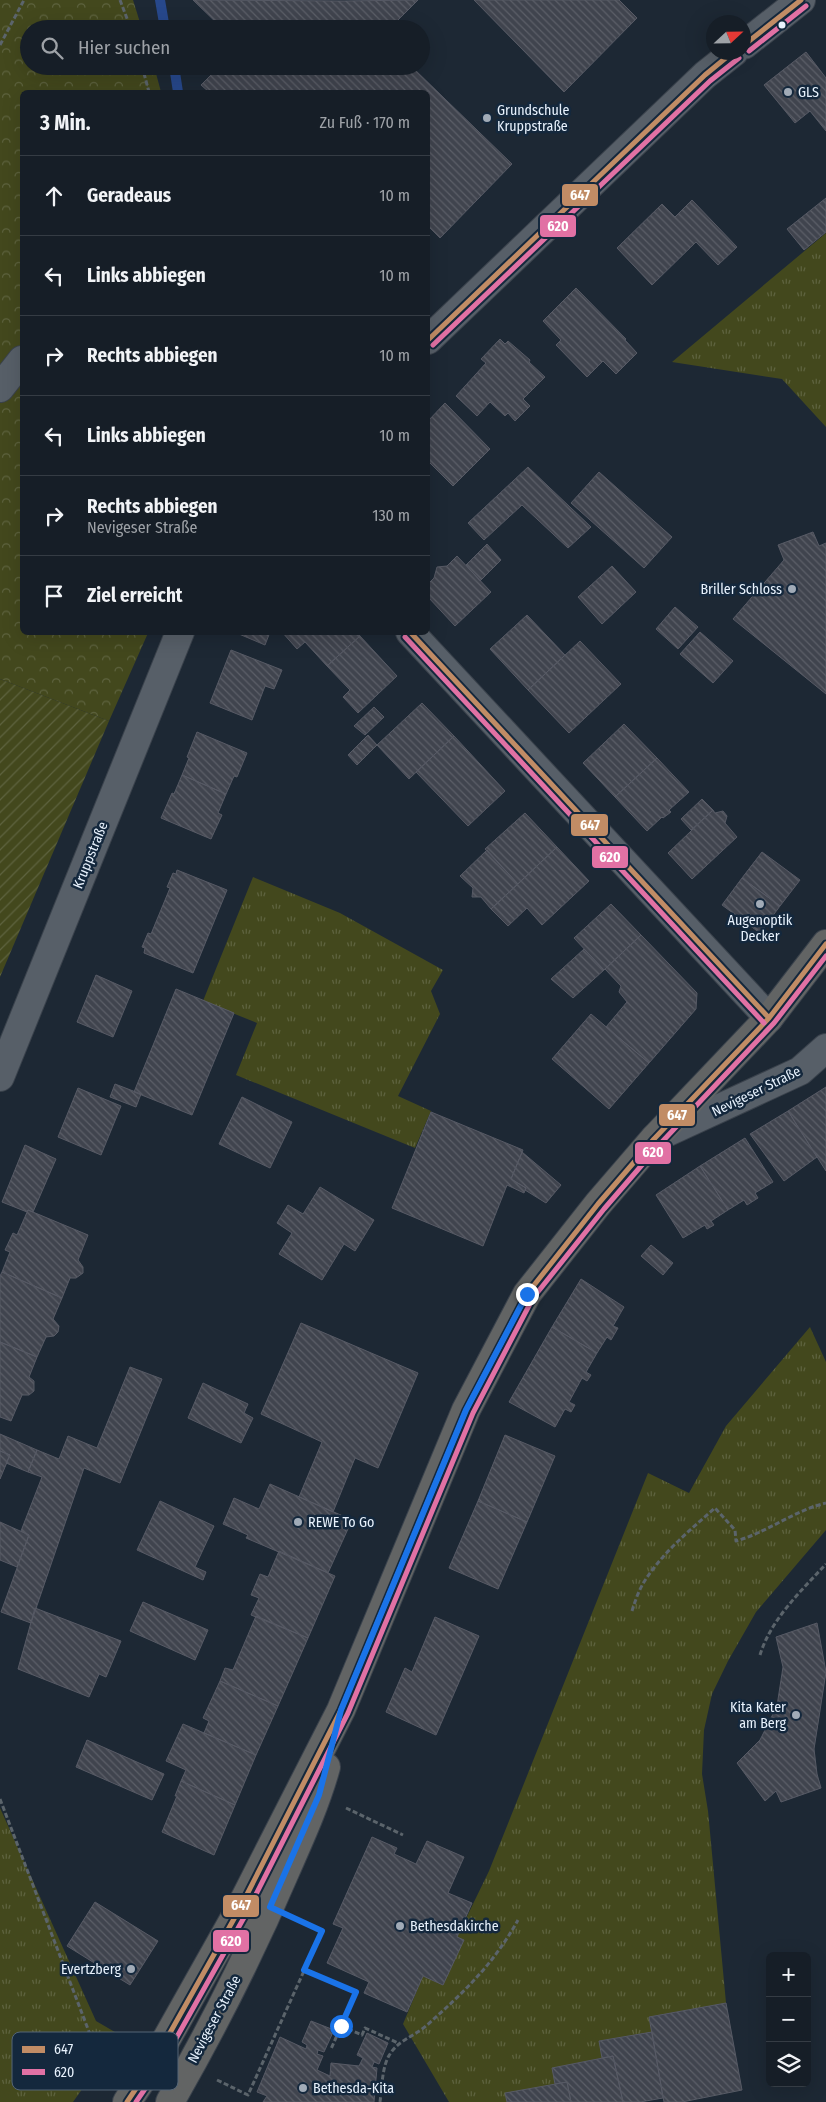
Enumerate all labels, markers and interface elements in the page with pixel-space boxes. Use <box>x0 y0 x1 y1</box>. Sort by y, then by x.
north arrow <box>706 15 751 60</box>
search box <box>20 20 430 75</box>
unlabelled marker <box>777 20 787 30</box>
icon: search <box>38 34 66 62</box>
text: Hier suchen <box>78 36 170 59</box>
place label: GLS <box>798 84 819 101</box>
marker: GLS <box>782 86 794 98</box>
place label: Grundschule Kruppstraße <box>497 102 569 135</box>
text: 3 Min. <box>40 110 91 136</box>
marker: Grundschule Kruppstraße <box>481 112 493 124</box>
text: Zu Fuß · 170 m <box>319 113 410 132</box>
icon: ahead <box>40 182 68 210</box>
line badge: 647 <box>561 183 599 207</box>
text: Geradeaus <box>87 184 171 207</box>
text: 10 m <box>379 186 410 205</box>
text: 647 <box>570 187 590 204</box>
line badge: 620 <box>539 214 577 238</box>
text: 620 <box>547 218 569 235</box>
icon: left <box>40 262 68 290</box>
text: Links abbiegen <box>87 264 206 287</box>
text: 10 m <box>379 266 410 285</box>
icon: right <box>40 342 68 370</box>
text: Rechts abbiegen <box>87 344 217 367</box>
text: 10 m <box>379 346 410 365</box>
icon: left <box>40 422 68 450</box>
text: Links abbiegen <box>87 424 206 447</box>
text: 10 m <box>379 426 410 445</box>
text: Rechts abbiegen <box>87 495 217 518</box>
icon: right <box>40 502 68 530</box>
text: 130 m <box>372 506 410 525</box>
text: Nevigeser Straße <box>87 518 198 537</box>
place label: Briller Schloss <box>700 581 782 598</box>
icon: arrive <box>40 582 68 610</box>
marker: Briller Schloss <box>786 583 798 595</box>
text: Ziel erreicht <box>87 584 183 607</box>
line badge: 647 <box>570 813 609 837</box>
text: 647 <box>580 817 600 834</box>
street label: Kruppstraße <box>69 819 112 891</box>
line badge: 620 <box>591 845 629 869</box>
text: 620 <box>599 849 621 866</box>
marker: Augenoptik Decker <box>754 898 766 910</box>
place label: Augenoptik Decker <box>728 912 793 945</box>
street label: Nevigeser Straße <box>709 1063 803 1120</box>
line badge: 647 <box>658 1103 696 1127</box>
text: 647 <box>667 1107 687 1124</box>
line badge: 620 <box>634 1141 672 1165</box>
text: 620 <box>642 1144 664 1161</box>
route end <box>516 1283 539 1306</box>
place label: REWE To Go <box>308 1514 374 1531</box>
marker: REWE To Go <box>292 1516 304 1528</box>
place label: Kita Kater am Berg <box>730 1699 786 1732</box>
marker: Kita Kater am Berg <box>790 1709 802 1721</box>
line badge: 647 <box>222 1894 260 1918</box>
text: 647 <box>231 1897 251 1914</box>
place label: Bethesdakirche <box>410 1918 499 1935</box>
marker: Bethesdakirche <box>394 1920 406 1932</box>
line badge: 620 <box>212 1929 250 1953</box>
text: 620 <box>220 1933 242 1950</box>
map controls <box>766 1952 811 2087</box>
button: + <box>766 1952 811 1997</box>
place label: Evertzberg <box>61 1961 121 1978</box>
marker: Evertzberg <box>125 1963 137 1975</box>
street label: Nevigeser Straße <box>184 1972 245 2066</box>
button: − <box>766 1997 811 2042</box>
route start <box>330 2015 353 2038</box>
legend <box>12 2032 178 2090</box>
text: 647 <box>54 2041 73 2058</box>
button: layers <box>766 2042 811 2087</box>
text: 620 <box>54 2064 74 2081</box>
place label: Bethesda-Kita <box>313 2080 394 2097</box>
marker: Bethesda-Kita <box>297 2082 309 2094</box>

